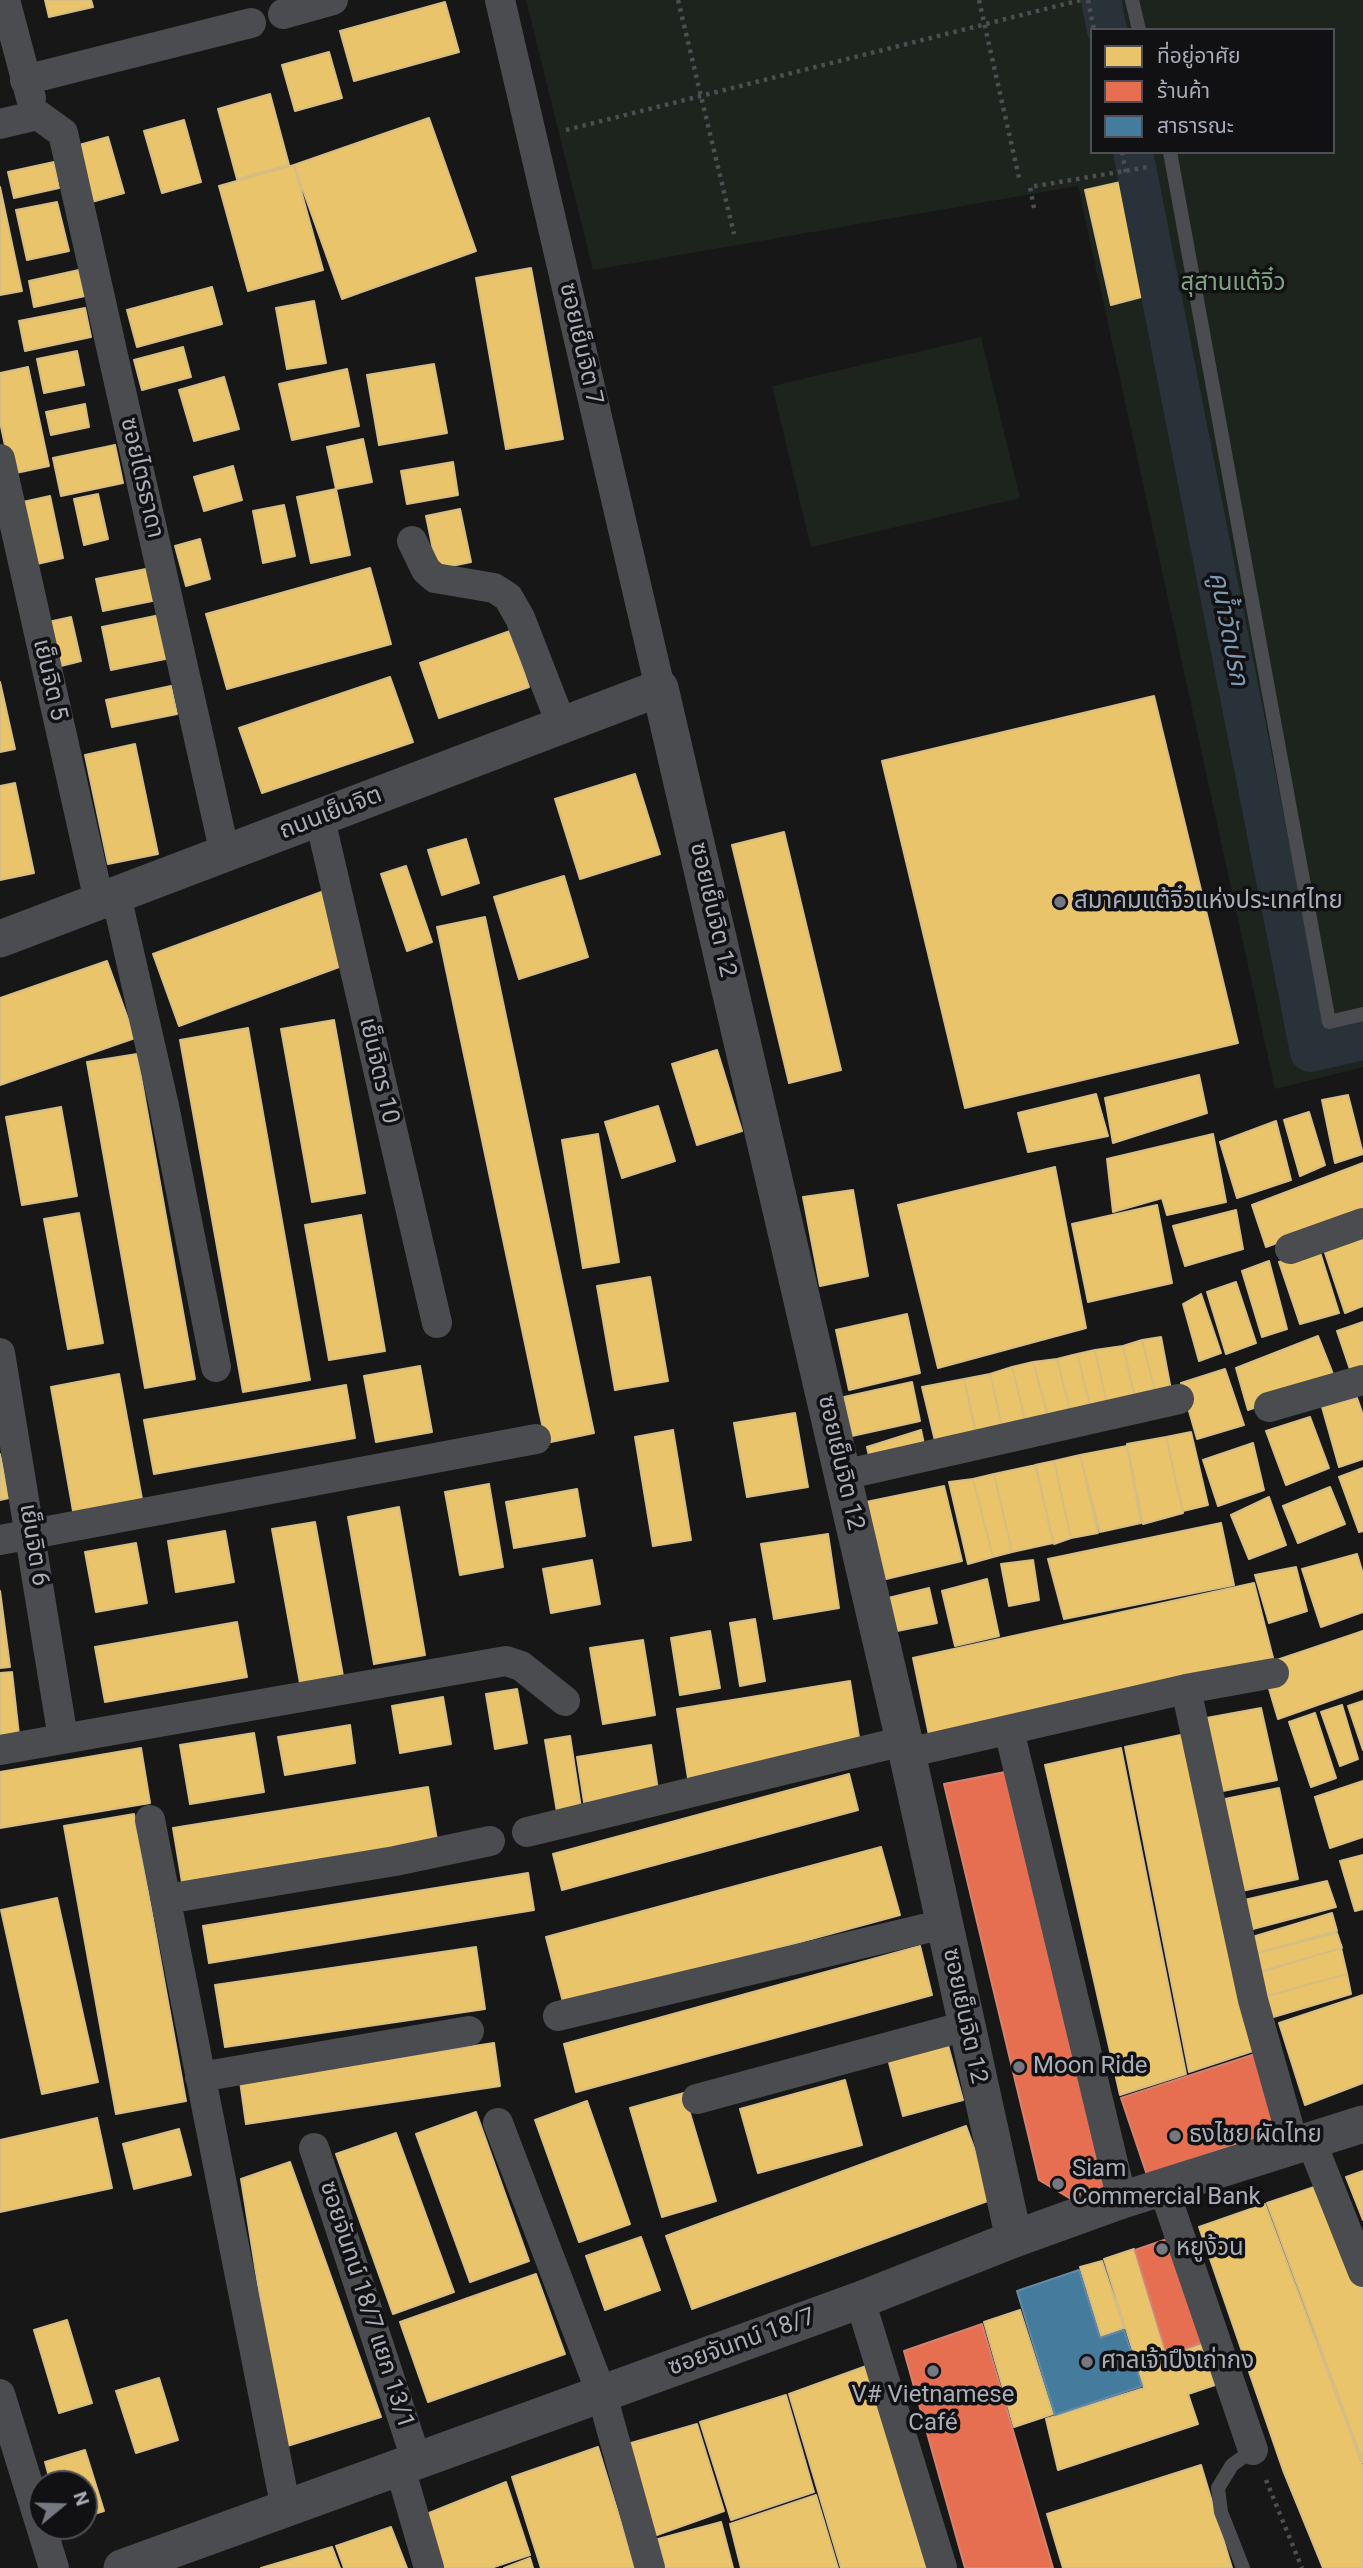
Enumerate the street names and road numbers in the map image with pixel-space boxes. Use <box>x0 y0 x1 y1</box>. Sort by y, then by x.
street label: ซอยเย็นจิต 7 <box>552 280 608 408</box>
street label: ซอยไตรธาดา <box>113 415 169 541</box>
street label: เย็นจิต 5 <box>26 636 72 724</box>
street label: ถนนเย็นจิต <box>276 781 386 847</box>
street label: ซอยเย็นจิต 12 <box>682 840 742 980</box>
street label: เย็นจิตร 10 <box>352 1015 404 1127</box>
street label: ซอยเย็นจิต 12 <box>810 1393 870 1533</box>
street label: เย็นจิต 6 <box>12 1502 54 1588</box>
street label: ซอยเย็นจิต 12 <box>936 1946 992 2086</box>
street label: ซอยจันทน์ 18/7 แยก 13/1 <box>312 2178 420 2432</box>
street label: ซอยจันทน์ 18/7 <box>664 2303 820 2383</box>

